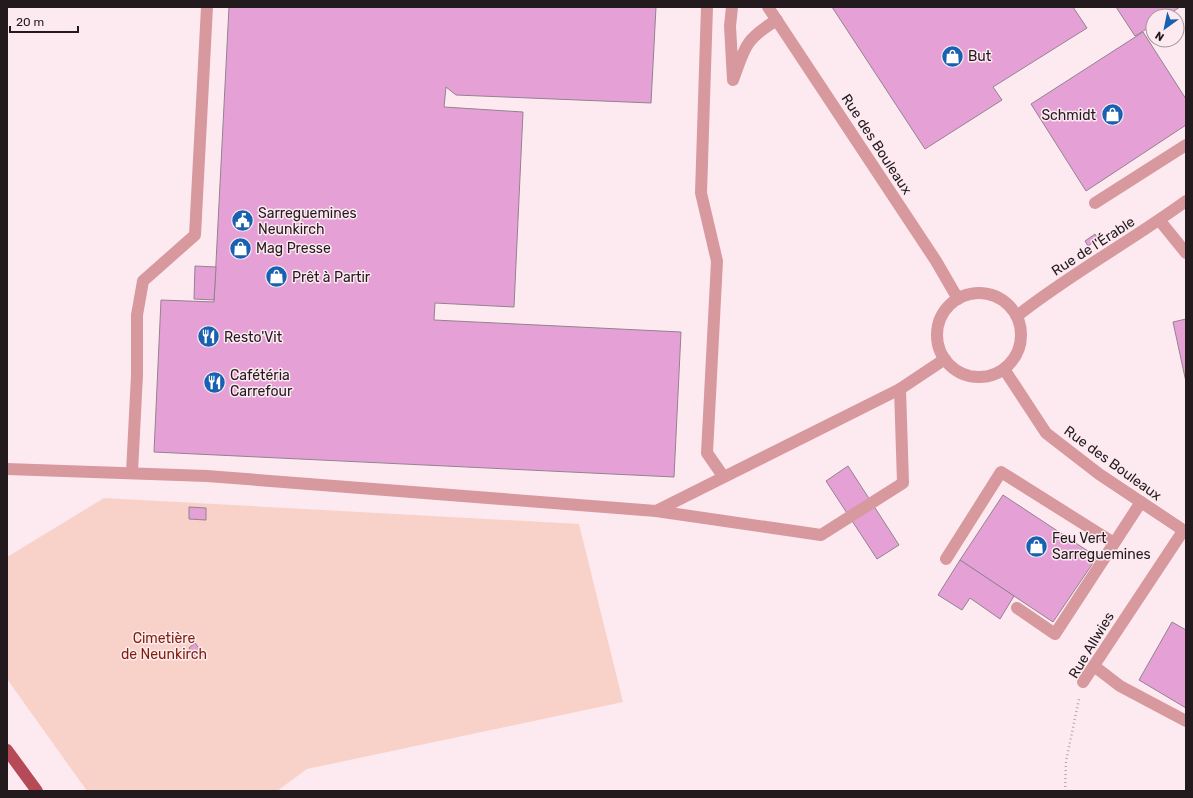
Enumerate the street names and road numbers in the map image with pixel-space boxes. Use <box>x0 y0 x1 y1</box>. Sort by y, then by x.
street label: Rue des Bouleaux <box>838 91 916 198</box>
street label: Rue de l'Érable <box>1048 212 1138 280</box>
street label: Rue des Bouleaux <box>1061 422 1165 505</box>
street label: Rue Allwies <box>1065 609 1118 681</box>

